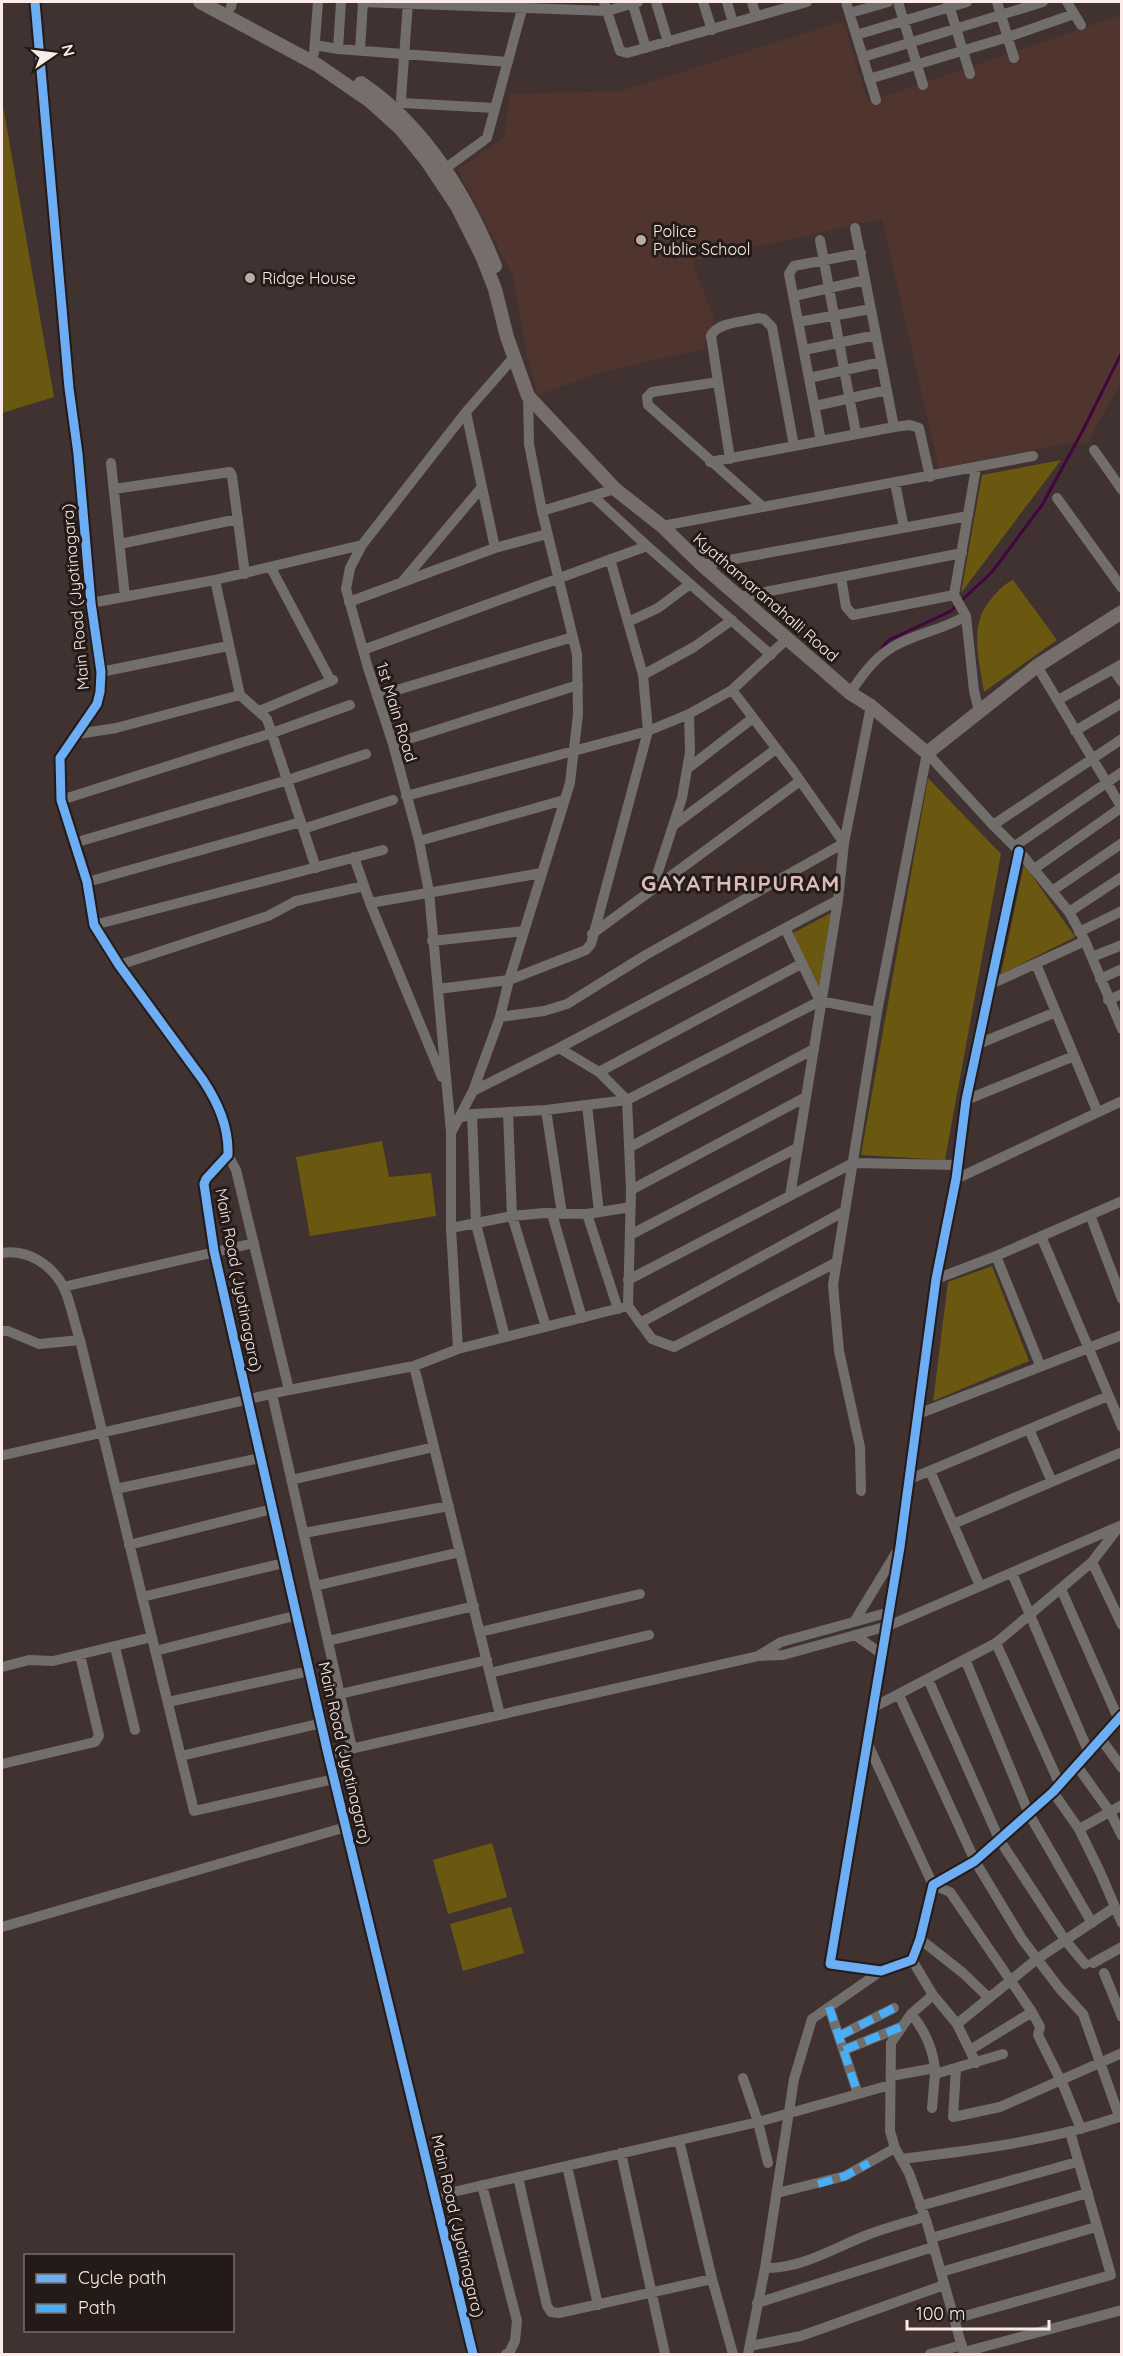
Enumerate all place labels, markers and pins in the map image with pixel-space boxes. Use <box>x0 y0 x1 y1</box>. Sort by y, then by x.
place label: Police Public School <box>653 221 750 259</box>
marker: Police Public School <box>634 233 648 247</box>
place label: Ridge House <box>262 268 356 288</box>
marker: Ridge House <box>243 271 257 285</box>

